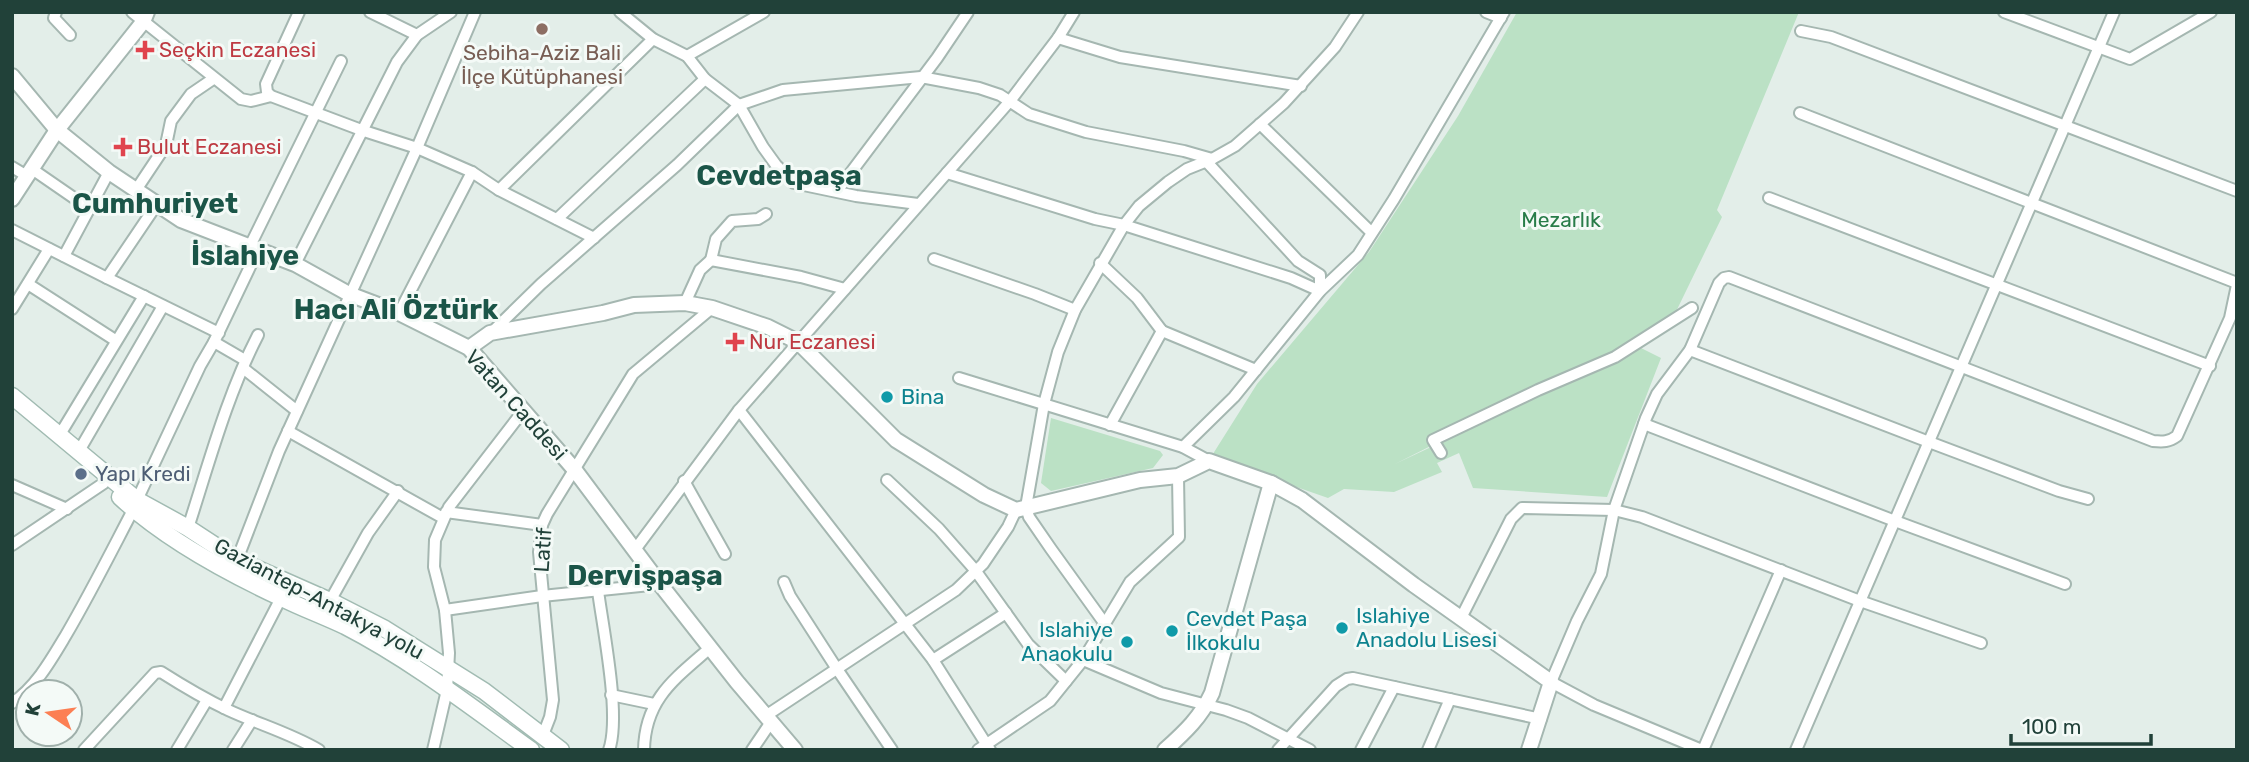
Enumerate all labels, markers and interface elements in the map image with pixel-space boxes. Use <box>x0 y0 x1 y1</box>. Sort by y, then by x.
marker: Sebiha-Aziz Bali İlçe Kütüphanesi <box>534 21 550 37</box>
place label: Seçkin Eczanesi <box>159 37 316 62</box>
place label: Sebiha-Aziz Bali İlçe Kütüphanesi <box>461 40 623 89</box>
marker: Seçkin Eczanesi <box>137 42 153 58</box>
place label: Bulut Eczanesi <box>137 134 282 159</box>
marker: Bulut Eczanesi <box>115 139 131 155</box>
district label: Cevdetpaşa <box>696 159 862 192</box>
district label: Cumhuriyet <box>72 187 238 220</box>
park label: Mezarlık <box>1521 207 1601 232</box>
district label: İslahiye <box>191 239 299 272</box>
district label: Hacı Ali Öztürk <box>294 293 499 326</box>
place label: Nur Eczanesi <box>749 329 876 354</box>
marker: Nur Eczanesi <box>727 334 743 350</box>
street label: Vatan Caddesi <box>460 344 572 465</box>
place label: Bina <box>901 384 944 409</box>
marker: Bina <box>879 389 895 405</box>
place label: Yapı Kredi <box>95 461 191 486</box>
marker: Yapı Kredi <box>73 466 89 482</box>
street label: Latif <box>528 527 557 573</box>
street label: Gaziantep-Antakya yolu <box>210 533 428 664</box>
district label: Dervişpaşa <box>567 559 723 592</box>
place label: Islahiye Anadolu Lisesi <box>1356 603 1497 652</box>
place label: Cevdet Paşa İlkokulu <box>1186 606 1307 655</box>
place label: Islahiye Anaokulu <box>1021 617 1113 666</box>
marker: Islahiye Anadolu Lisesi <box>1334 620 1350 636</box>
marker: Cevdet Paşa İlkokulu <box>1164 623 1180 639</box>
marker: Islahiye Anaokulu <box>1119 634 1135 650</box>
north arrow <box>14 678 84 748</box>
text: K <box>20 700 46 718</box>
scale bar <box>2011 702 2151 746</box>
text: 100 m <box>2022 714 2081 739</box>

